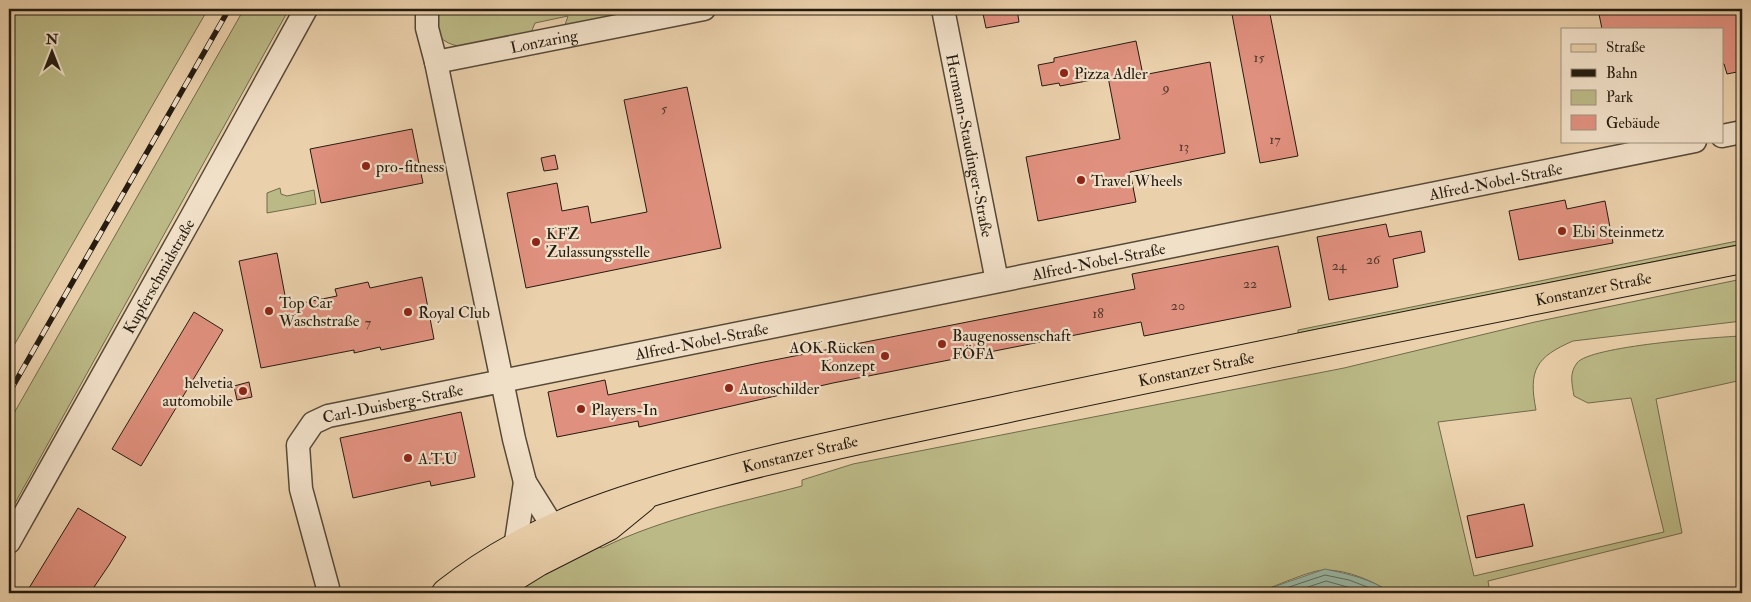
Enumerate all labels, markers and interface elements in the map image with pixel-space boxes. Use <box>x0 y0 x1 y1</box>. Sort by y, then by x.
street label: Lonzaring <box>509 25 581 58</box>
north arrow <box>28 28 78 78</box>
legend <box>1561 28 1724 142</box>
text: N <box>45 31 59 48</box>
text: Straße <box>1606 38 1645 57</box>
house number: 15 <box>1253 49 1265 66</box>
street label: Hermann-Staudinger-Straße <box>941 52 997 239</box>
place label: Pizza Adler <box>1074 64 1148 84</box>
text: Bahn <box>1606 64 1638 83</box>
marker: Pizza Adler <box>1058 67 1070 79</box>
house number: 9 <box>1161 79 1170 96</box>
text: Park <box>1606 88 1633 107</box>
house number: 5 <box>661 100 668 117</box>
text: Gebäude <box>1606 114 1660 133</box>
house number: 17 <box>1269 131 1281 148</box>
house number: 13 <box>1179 138 1189 155</box>
place label: pro-fitness <box>375 157 444 178</box>
street label: Alfred-Nobel-Straße <box>1426 159 1565 205</box>
marker: pro-fitness <box>360 160 372 172</box>
place label: Travel Wheels <box>1091 171 1182 191</box>
marker: Travel Wheels <box>1075 174 1087 186</box>
street label: Kupferschmidstraße <box>119 215 199 337</box>
place label: Ebi Steinmetz <box>1572 222 1664 242</box>
place label: KFZ Zulassungsstelle <box>546 224 650 262</box>
marker: Ebi Steinmetz <box>1556 225 1568 237</box>
marker: KFZ Zulassungsstelle <box>530 236 542 248</box>
street label: Alfred-Nobel-Straße <box>1029 239 1168 285</box>
house number: 26 <box>1366 251 1381 268</box>
house number: 24 <box>1332 257 1348 274</box>
street label: Konstanzer Straße <box>1533 268 1654 311</box>
house number: 22 <box>1243 275 1257 292</box>
place label: Top Car Waschstraße <box>278 293 360 331</box>
house number: 20 <box>1171 297 1185 314</box>
place label: Royal Club <box>418 303 490 323</box>
marker: Top Car Waschstraße <box>263 305 275 317</box>
house number: 18 <box>1092 305 1104 322</box>
marker: Royal Club <box>402 306 414 318</box>
house number: 7 <box>365 314 372 331</box>
street label: Alfred-Nobel-Straße <box>632 319 771 365</box>
place label: Baugenossenschaft FÖFA <box>952 326 1071 364</box>
place label: AOK Rücken Konzept <box>788 338 875 377</box>
marker: Baugenossenschaft FÖFA <box>936 338 948 350</box>
street label: Konstanzer Straße <box>1136 348 1256 391</box>
marker: AOK Rücken Konzept <box>879 350 891 362</box>
place label: helvetia automobile <box>163 373 233 411</box>
place label: Autoschilder <box>738 379 819 399</box>
street label: Carl-Duisberg-Straße <box>321 380 465 428</box>
marker: Autoschilder <box>723 382 735 394</box>
marker: helvetia automobile <box>237 385 249 397</box>
place label: Players-In <box>591 400 657 420</box>
marker: Players-In <box>575 403 587 415</box>
street label: Konstanzer Straße <box>740 431 860 478</box>
place label: A.T.U <box>417 449 458 469</box>
marker: A.T.U <box>402 452 414 464</box>

